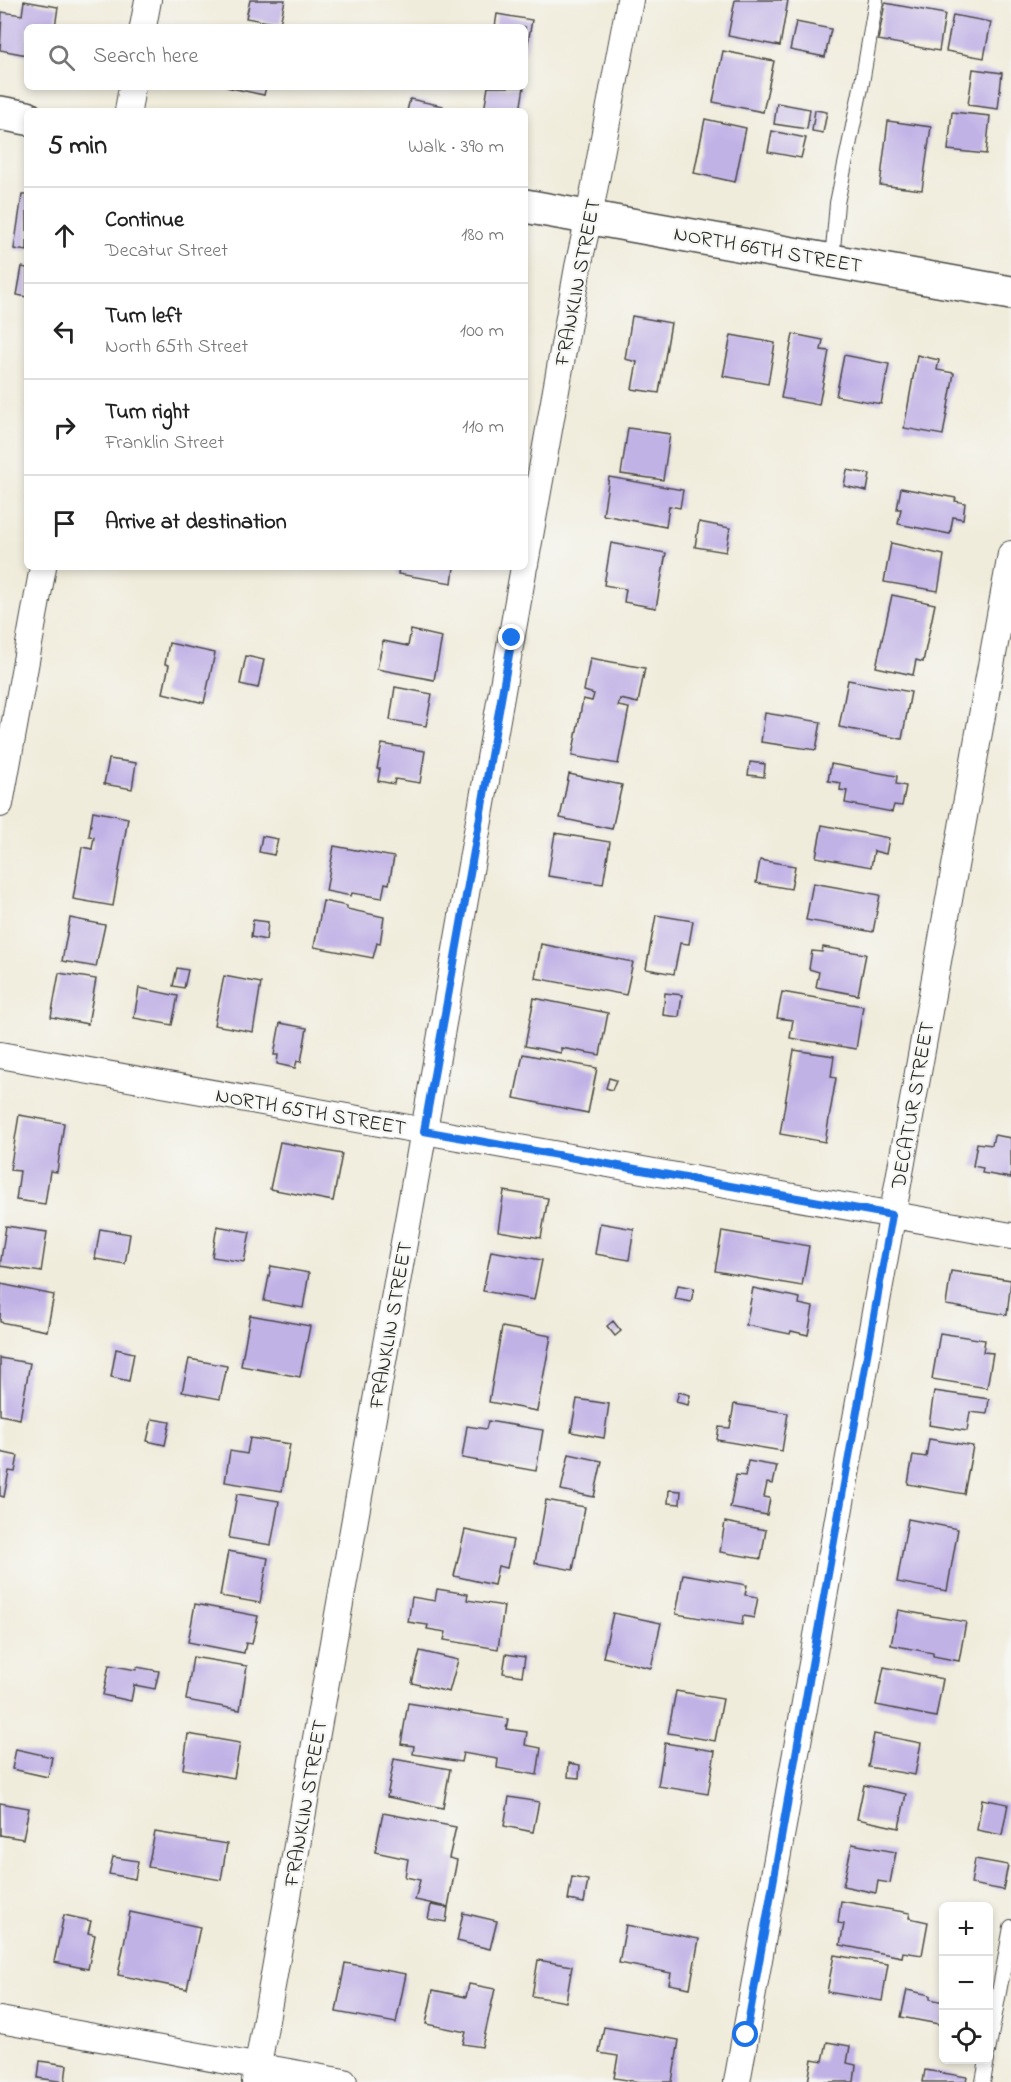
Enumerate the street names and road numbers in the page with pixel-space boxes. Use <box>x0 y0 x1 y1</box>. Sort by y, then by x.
street label: FRANKLIN STREET <box>548 196 610 369</box>
street label: NORTH 66TH STREET <box>671 220 864 282</box>
street label: DECATUR STREET <box>884 1019 943 1192</box>
street label: NORTH 65TH STREET <box>213 1081 408 1145</box>
street label: FRANKLIN STREET <box>362 1239 421 1412</box>
street label: FRANKLIN STREET <box>277 1717 336 1890</box>

